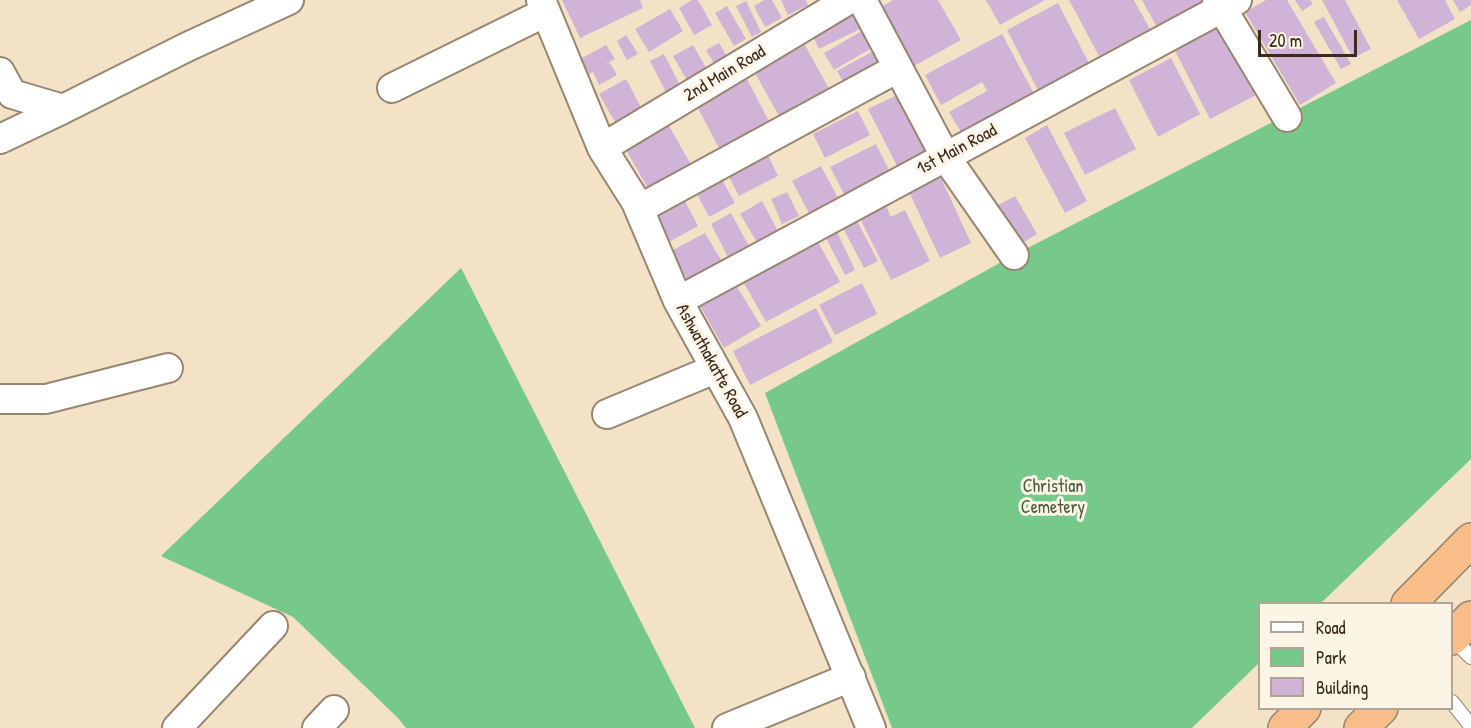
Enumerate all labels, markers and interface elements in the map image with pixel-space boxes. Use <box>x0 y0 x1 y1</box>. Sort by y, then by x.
scale bar <box>1261 18 1360 56</box>
text: 20 m <box>1269 28 1302 53</box>
street label: 2nd Main Road <box>680 41 770 107</box>
street label: 1st Main Road <box>913 120 1001 180</box>
street label: Ashwathakatte Road <box>671 300 751 422</box>
park label: Christian Cemetery <box>1021 476 1085 518</box>
legend <box>1258 602 1453 710</box>
text: Road <box>1316 615 1346 640</box>
text: Park <box>1316 645 1346 670</box>
text: Building <box>1316 675 1368 700</box>

